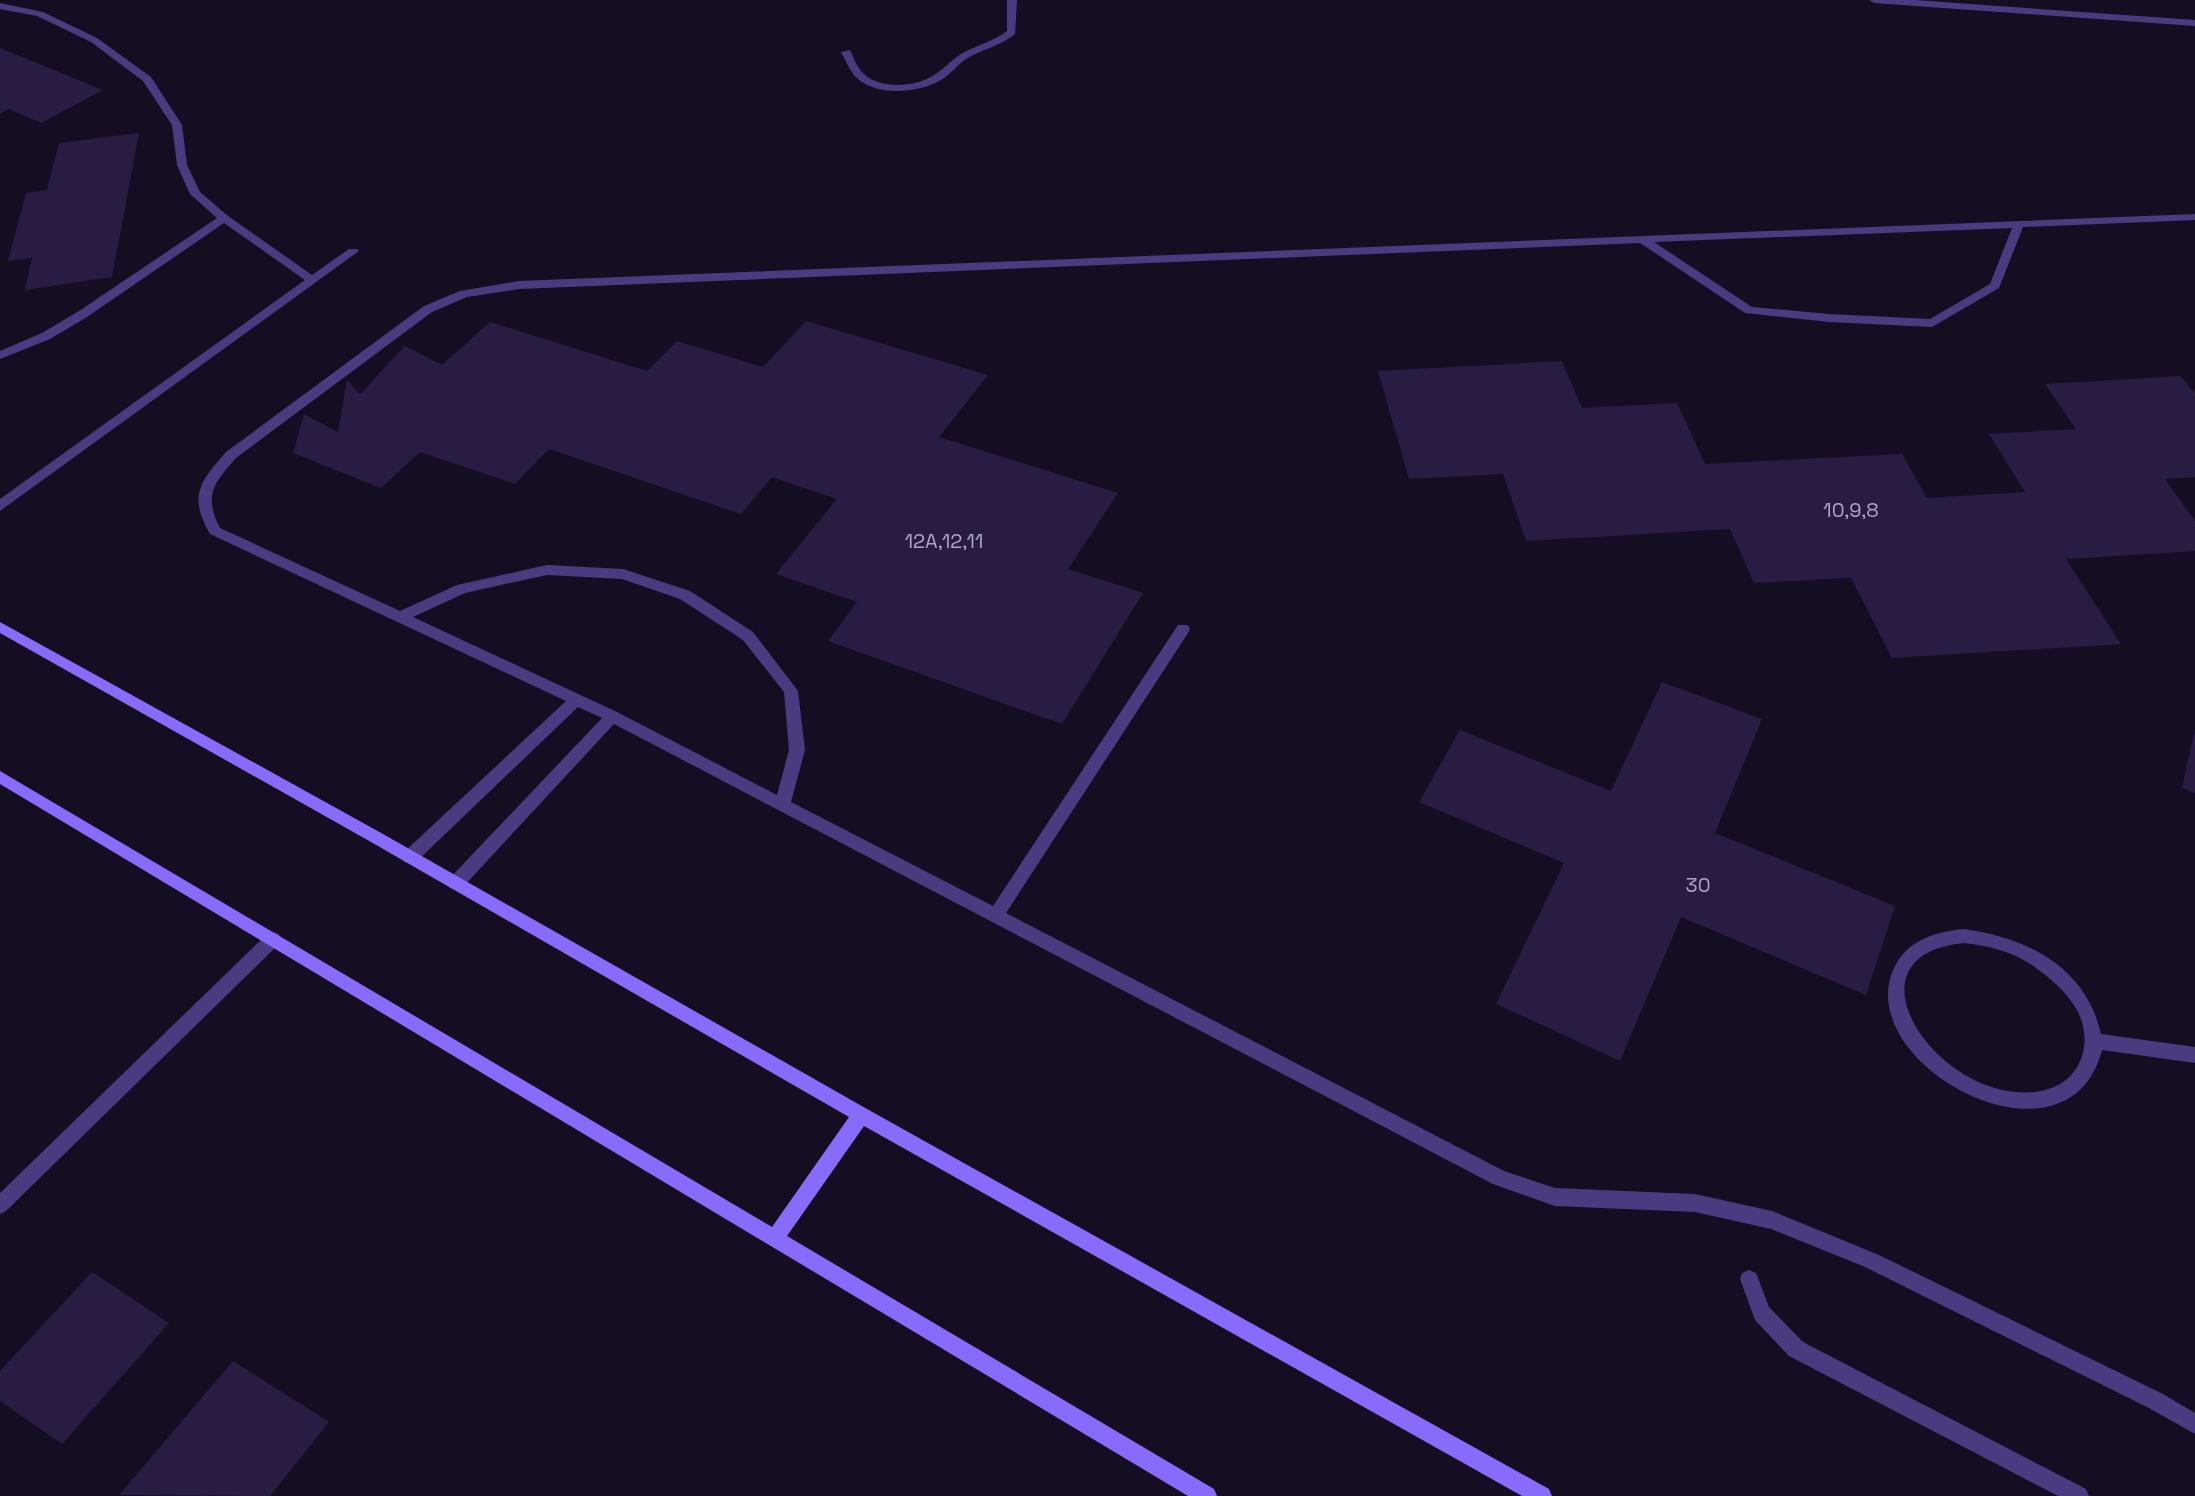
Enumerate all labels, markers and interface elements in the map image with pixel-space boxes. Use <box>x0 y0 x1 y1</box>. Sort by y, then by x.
house number: 10,9,8 <box>1823 497 1879 523</box>
house number: 12A,12,11 <box>905 528 983 554</box>
house number: 30 <box>1686 872 1710 898</box>

